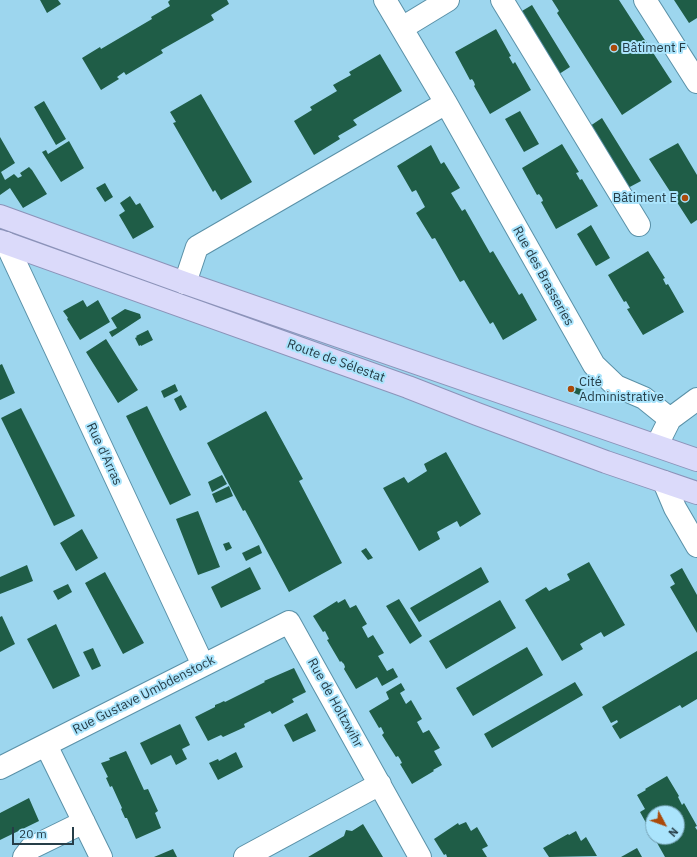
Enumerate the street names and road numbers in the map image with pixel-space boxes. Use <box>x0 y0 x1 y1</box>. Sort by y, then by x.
street label: Rue des Brasseries <box>509 224 577 328</box>
street label: Route de Sélestat <box>285 336 387 386</box>
street label: Rue d'Arras <box>83 420 125 488</box>
street label: Rue Gustave Umbdenstock <box>70 652 218 738</box>
street label: Rue de Holtzwihr <box>304 656 366 750</box>

